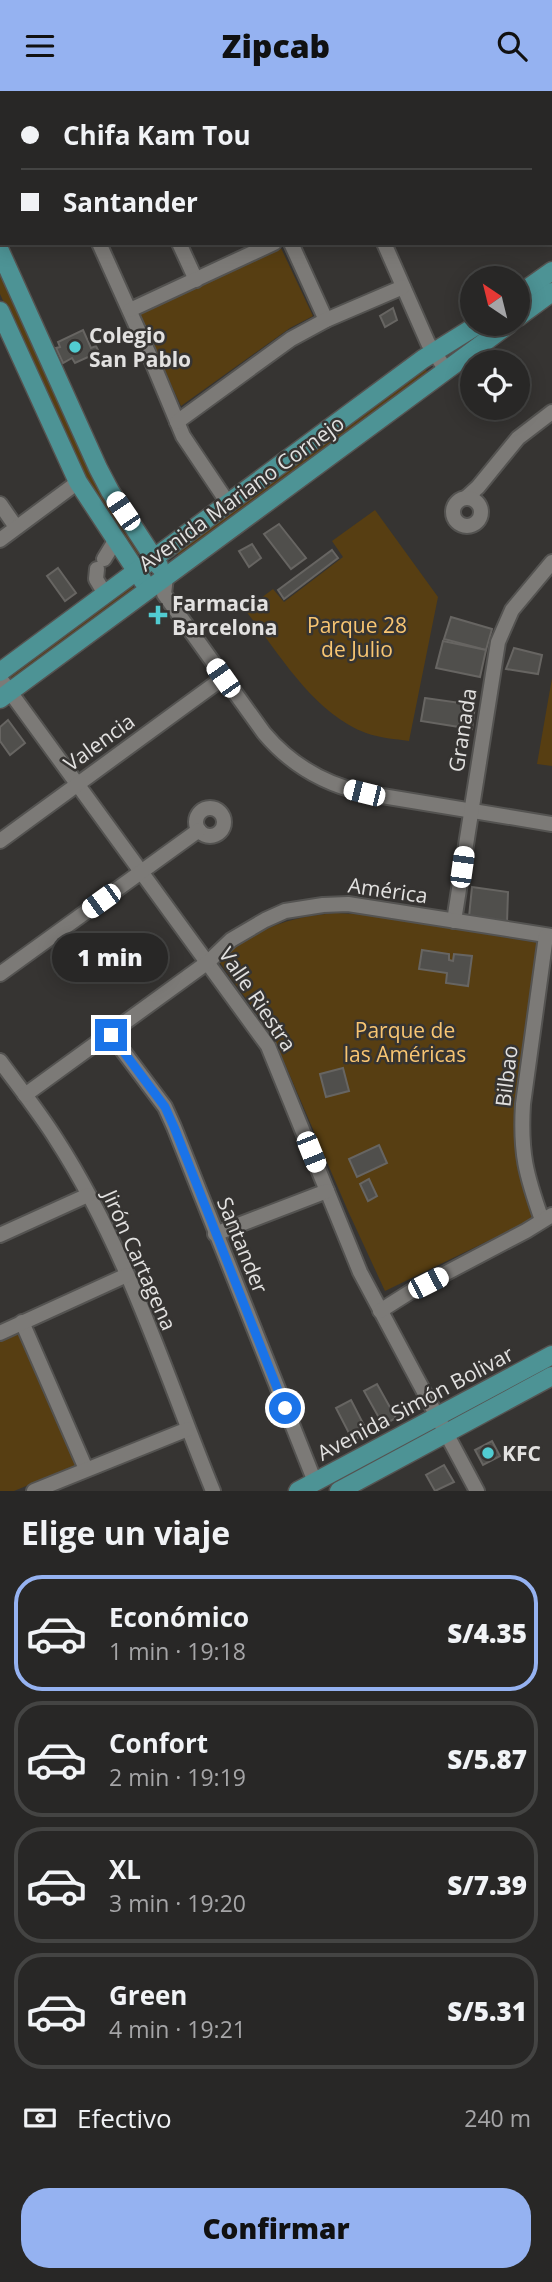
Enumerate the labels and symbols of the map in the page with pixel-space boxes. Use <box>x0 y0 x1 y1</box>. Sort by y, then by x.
north arrow <box>460 266 530 336</box>
place label: Colegio San Pablo <box>89 321 191 373</box>
marker: Colegio San Pablo <box>67 339 83 355</box>
street label: Avenida Mariano Cornejo <box>133 409 349 577</box>
car <box>103 488 144 534</box>
place label: Farmacia Barcelona <box>172 589 277 641</box>
marker: Farmacia Barcelona <box>150 607 166 623</box>
park label: Parque 28 de Julio <box>307 611 407 663</box>
car <box>203 655 244 701</box>
street label: Granada <box>442 686 482 774</box>
street label: Valencia <box>58 707 140 777</box>
car <box>342 778 387 808</box>
car <box>449 845 476 889</box>
street label: América <box>346 871 430 909</box>
car <box>78 880 125 922</box>
callout: 1 min <box>53 933 169 983</box>
street label: Valle Riestra <box>213 941 303 1057</box>
park label: Parque de las Américas <box>344 1016 466 1068</box>
route end <box>95 1019 127 1051</box>
street label: Bilbao <box>488 1044 524 1108</box>
car <box>294 1129 329 1175</box>
street label: Jirón Cartagena <box>96 1184 183 1335</box>
street label: Santander <box>211 1193 275 1298</box>
car <box>405 1264 452 1302</box>
street label: Avenida Simón Bolivar <box>312 1339 518 1467</box>
route start <box>269 1392 301 1424</box>
place label: KFC <box>502 1439 541 1467</box>
marker: KFC <box>480 1445 496 1461</box>

